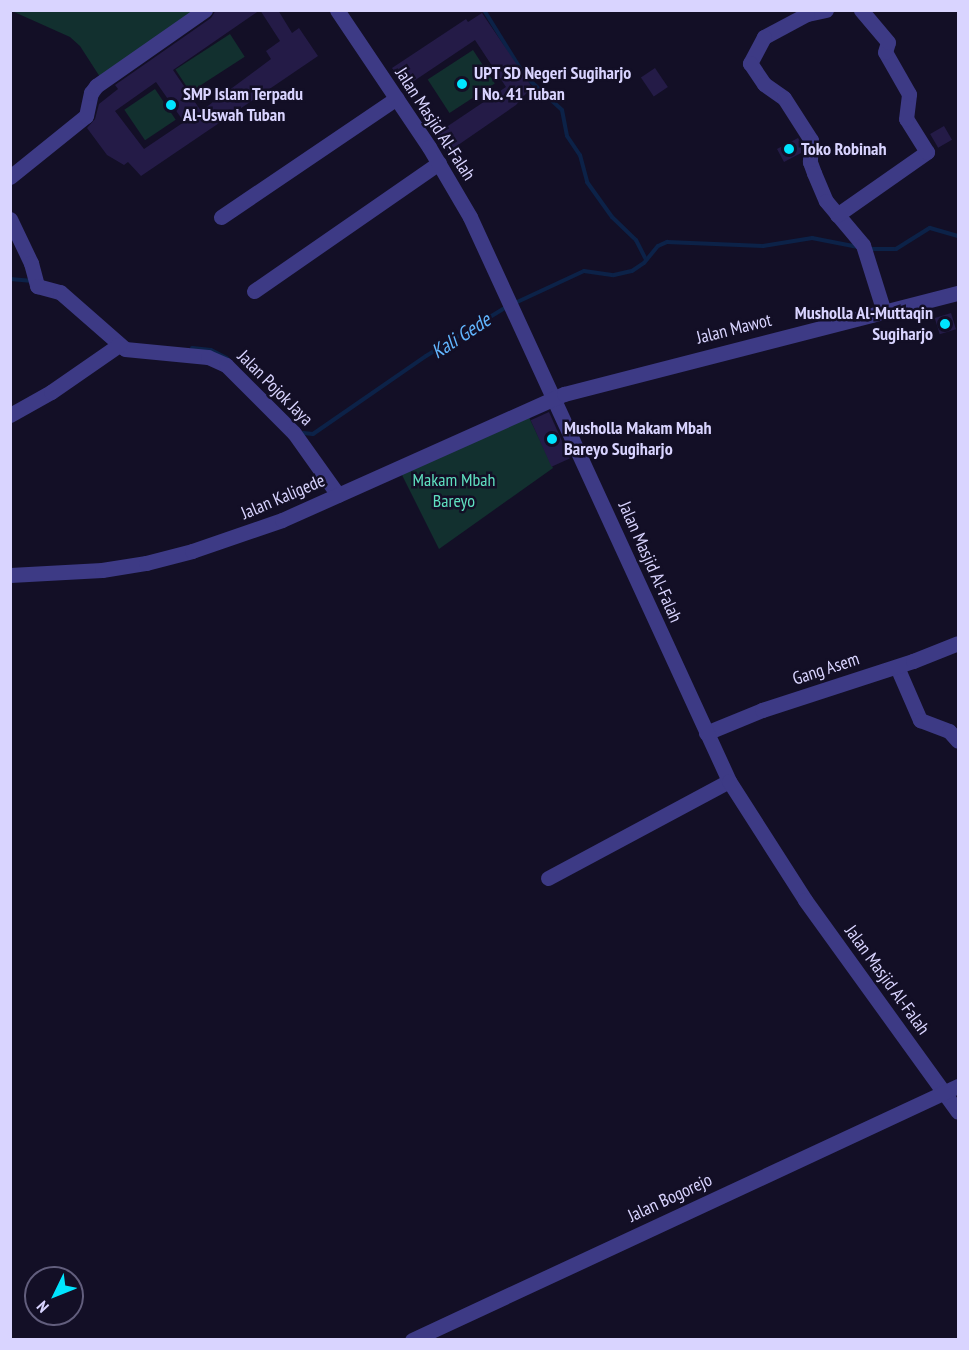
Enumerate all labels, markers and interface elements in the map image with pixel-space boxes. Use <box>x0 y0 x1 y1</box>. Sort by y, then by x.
street label: Jalan Masjid Al-Falah <box>390 63 480 185</box>
place label: UPT SD Negeri Sugiharjo I No. 41 Tuban <box>474 63 632 106</box>
marker: UPT SD Negeri Sugiharjo I No. 41 Tuban <box>455 77 469 91</box>
place label: SMP Islam Terpadu Al-Uswah Tuban <box>183 84 304 127</box>
marker: SMP Islam Terpadu Al-Uswah Tuban <box>164 98 178 112</box>
place label: Toko Robinah <box>801 138 887 160</box>
marker: Toko Robinah <box>782 142 796 156</box>
place label: Musholla Al-Muttaqin Sugiharjo <box>794 303 933 346</box>
water label: Kali Gede <box>427 308 495 364</box>
street label: Jalan Mawot <box>694 309 774 349</box>
marker: Musholla Al-Muttaqin Sugiharjo <box>938 317 952 331</box>
street label: Jalan Pojok Jaya <box>233 346 317 430</box>
place label: Musholla Makam Mbah Bareyo Sugiharjo <box>564 418 712 460</box>
marker: Musholla Makam Mbah Bareyo Sugiharjo <box>545 432 559 446</box>
street label: Jalan Kaligede <box>238 470 328 524</box>
park label: Makam Mbah Bareyo <box>413 470 495 512</box>
street label: Jalan Masjid Al-Falah <box>614 498 686 626</box>
street label: Gang Asem <box>790 648 862 690</box>
street label: Jalan Masjid Al-Falah <box>840 921 934 1039</box>
street label: Jalan Bogorejo <box>624 1169 716 1227</box>
north arrow <box>24 1266 84 1326</box>
text: N <box>32 1297 53 1317</box>

